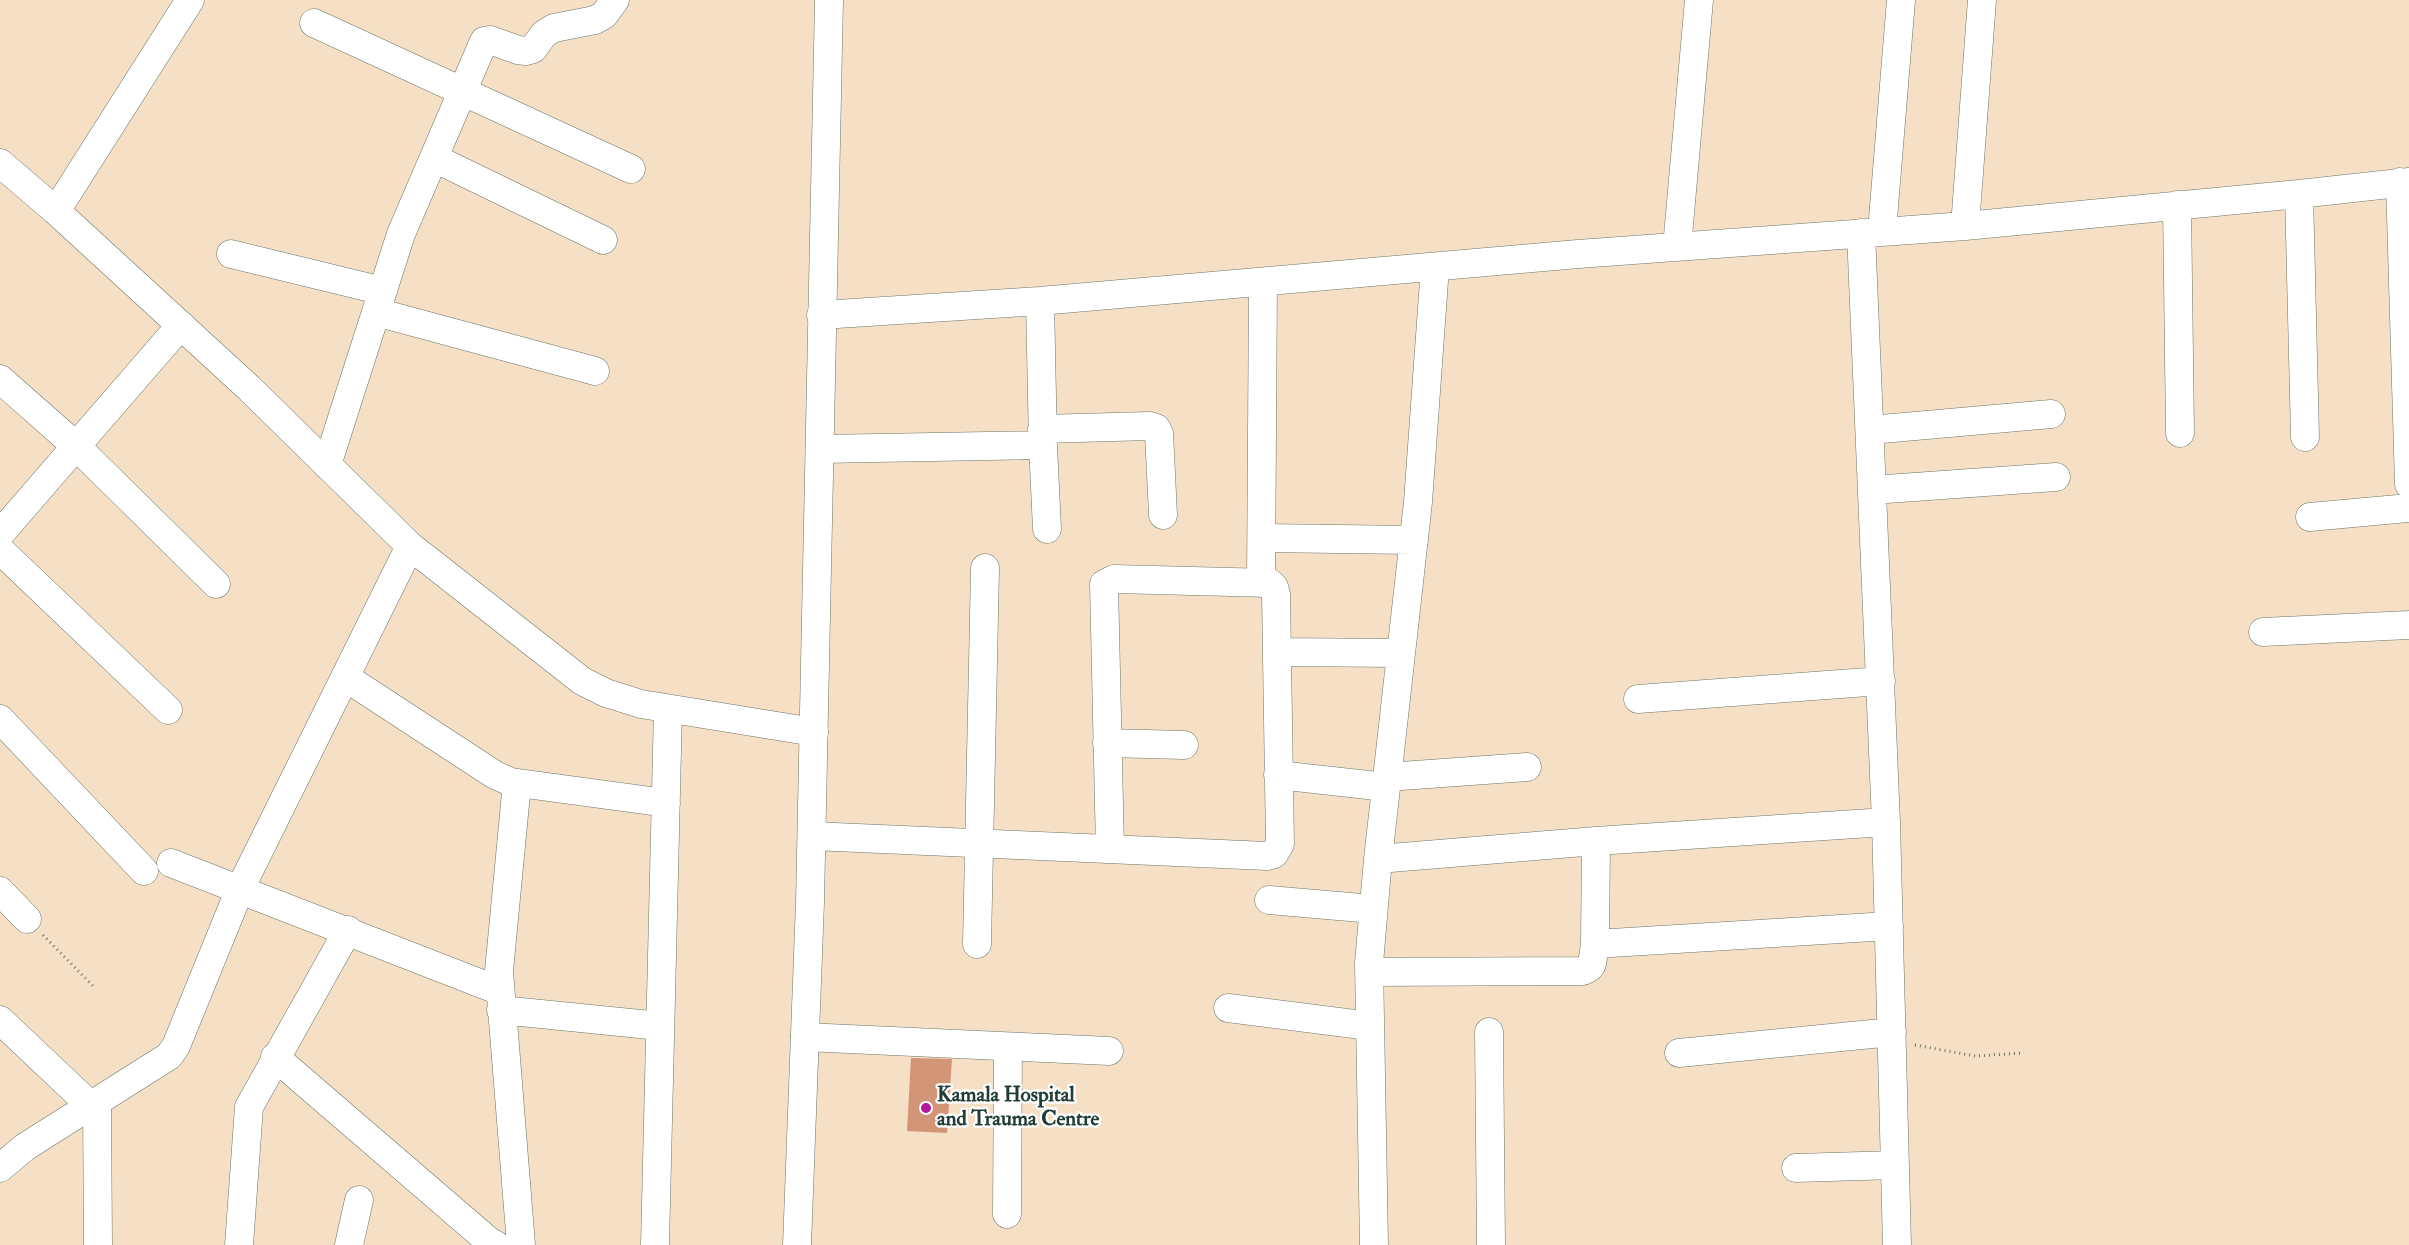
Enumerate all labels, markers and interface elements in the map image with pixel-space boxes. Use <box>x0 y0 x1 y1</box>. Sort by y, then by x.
place label: Kamala Hospital and Trauma Centre <box>937 1083 1099 1133</box>
marker: Kamala Hospital and Trauma Centre <box>919 1101 933 1115</box>

